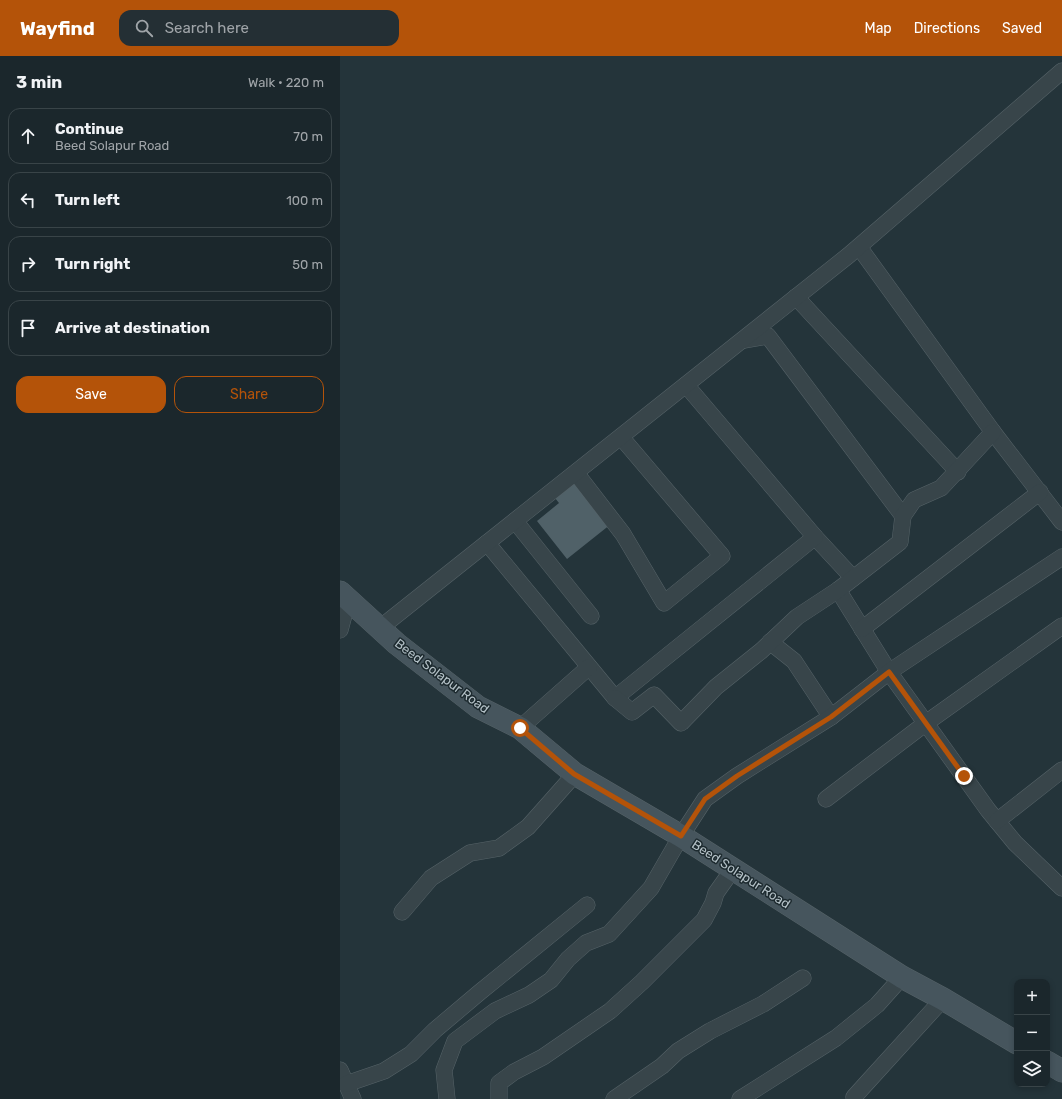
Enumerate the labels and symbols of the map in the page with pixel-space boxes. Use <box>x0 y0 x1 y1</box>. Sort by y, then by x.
street label: Beed Solapur Road <box>392 636 492 716</box>
route start <box>511 719 529 737</box>
route end <box>955 767 973 785</box>
street label: Beed Solapur Road <box>689 837 793 911</box>

